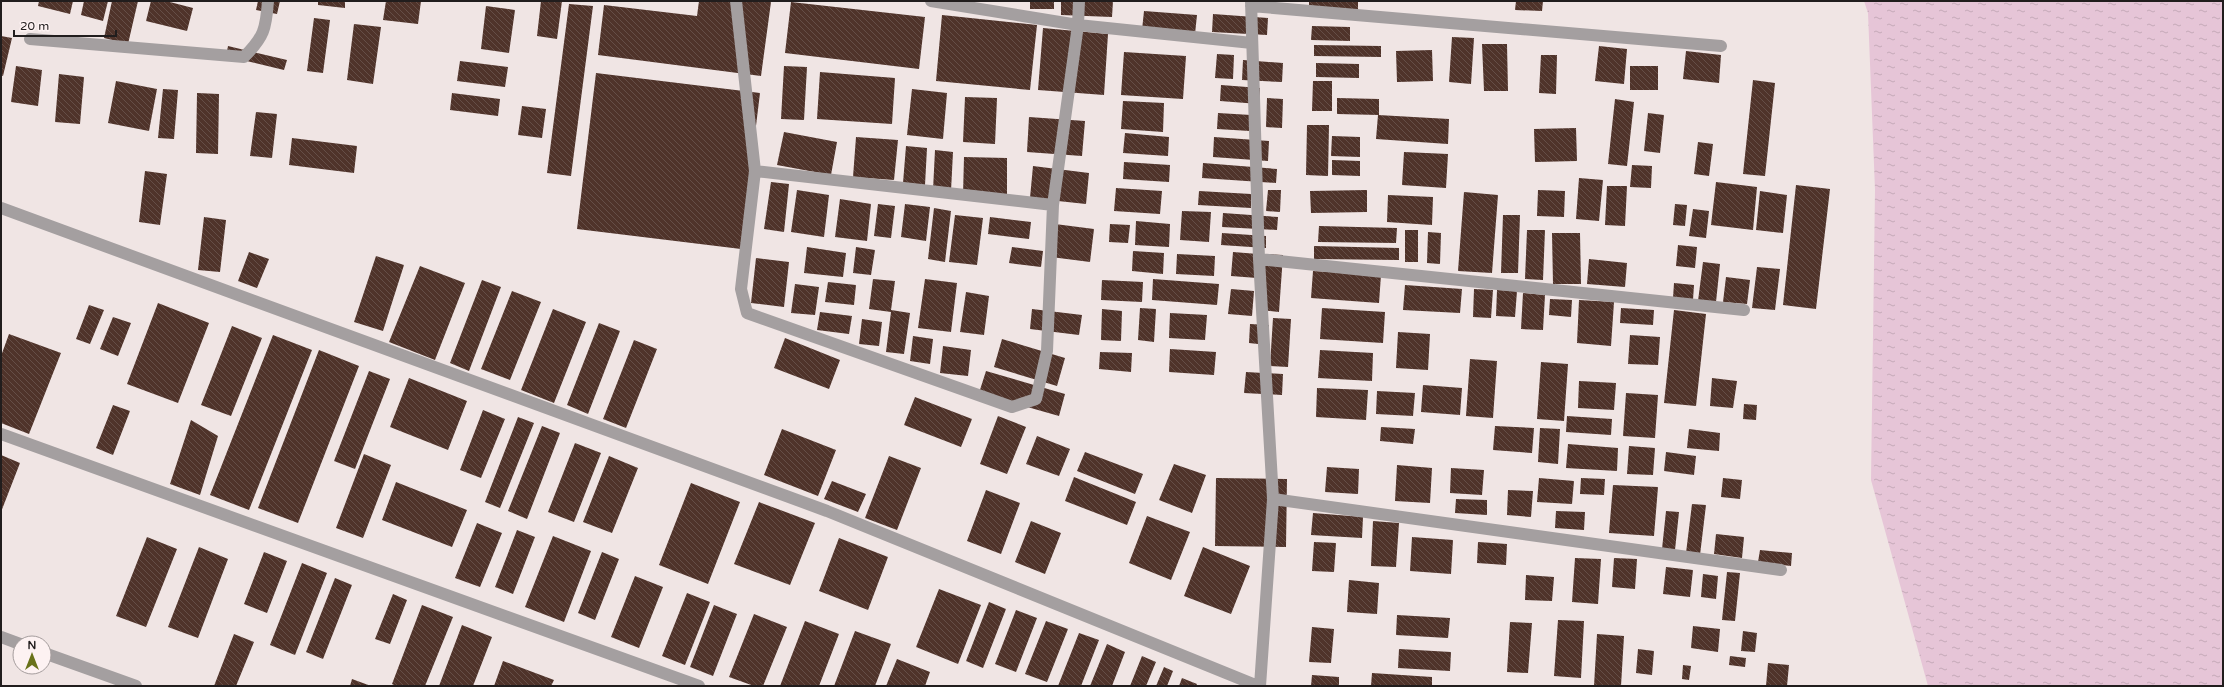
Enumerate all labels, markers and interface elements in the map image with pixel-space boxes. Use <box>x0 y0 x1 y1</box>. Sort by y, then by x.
scale bar <box>14 12 116 38</box>
text: 20 m <box>20 19 49 33</box>
north arrow <box>12 635 52 675</box>
text: N <box>28 639 36 652</box>

